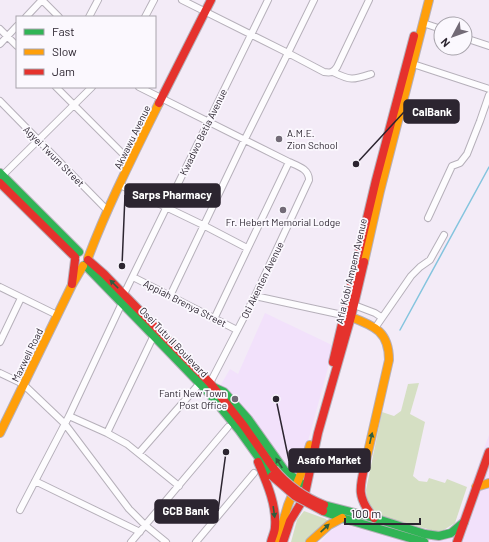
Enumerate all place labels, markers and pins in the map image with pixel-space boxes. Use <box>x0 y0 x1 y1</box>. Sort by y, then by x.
callout: CalBank <box>404 100 459 123</box>
place label: A.M.E. Zion School <box>287 127 337 151</box>
marker: A.M.E. Zion School <box>274 134 284 144</box>
callout: Sarps Pharmacy <box>125 184 220 207</box>
marker: Fr. Hebert Memorial Lodge <box>278 205 288 215</box>
place label: Fr. Hebert Memorial Lodge <box>226 216 340 228</box>
place label: Fanti New Town Post Office <box>159 387 227 411</box>
marker: Fanti New Town Post Office <box>230 394 240 404</box>
callout: Asafo Market <box>289 449 370 472</box>
callout: GCB Bank <box>155 500 218 523</box>

